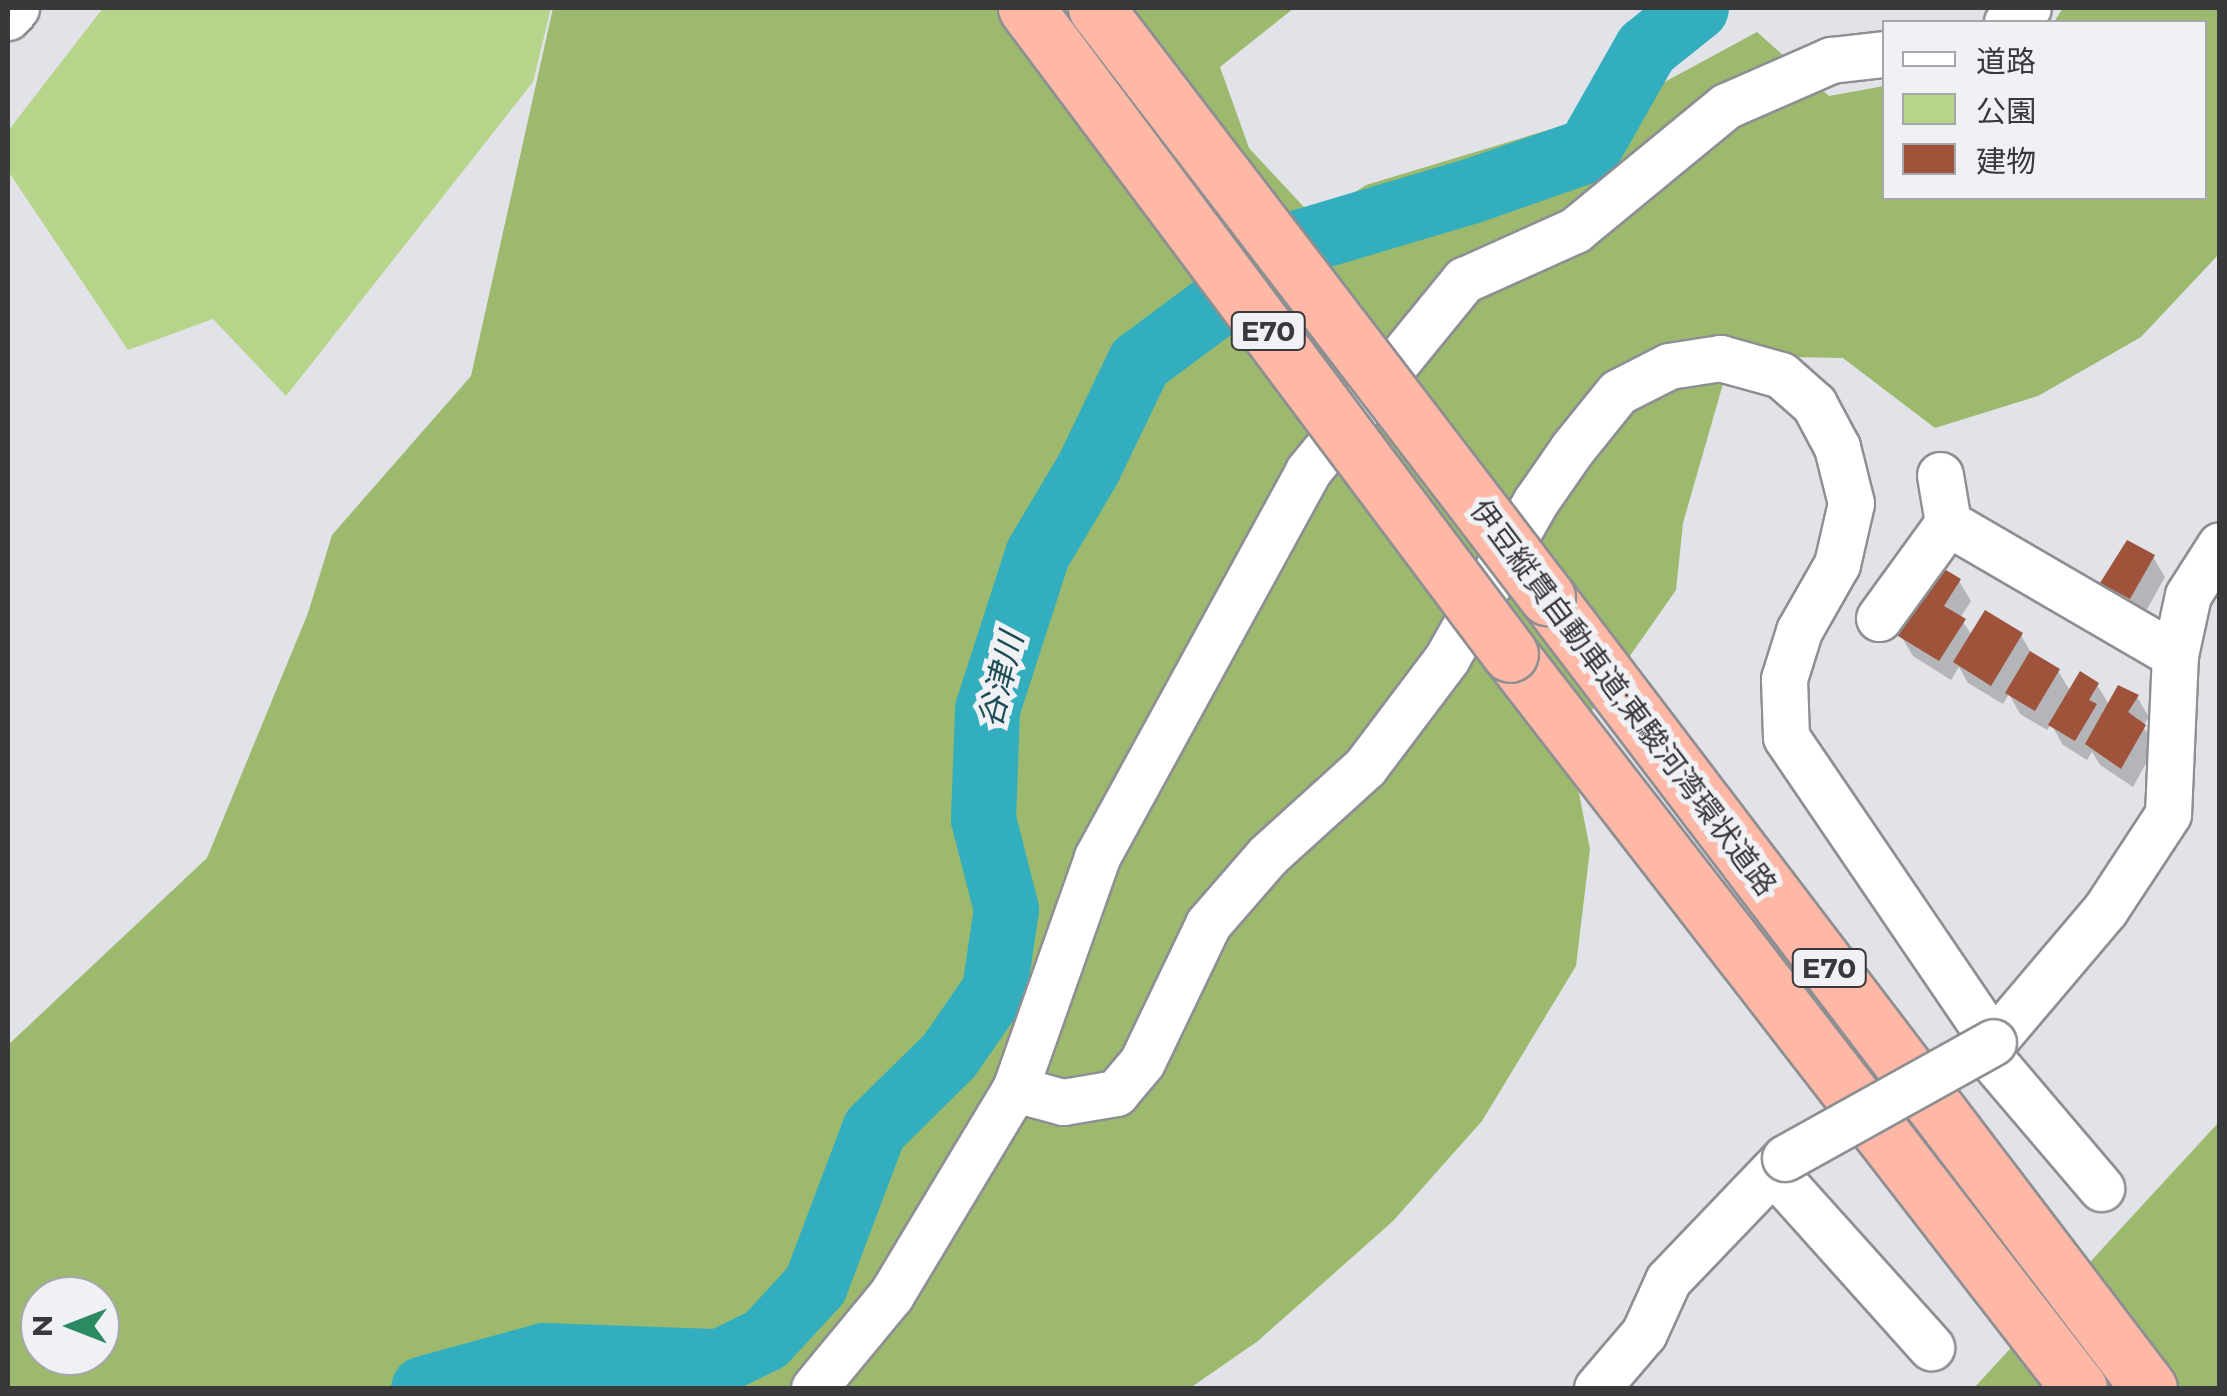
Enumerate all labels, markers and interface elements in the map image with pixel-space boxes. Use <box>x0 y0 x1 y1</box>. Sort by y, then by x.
legend <box>1882 20 2207 200</box>
text: 道路 <box>1976 43 2036 80</box>
text: 公園 <box>1976 93 2036 130</box>
text: 建物 <box>1976 143 2036 180</box>
road number: E70 <box>1230 308 1306 354</box>
street label: 伊豆縦貫自動車道;東駿河湾環状道路 <box>1462 493 1784 903</box>
water label: 谷津川 <box>971 629 1031 731</box>
road number: E70 <box>1792 945 1866 991</box>
north arrow <box>20 1276 120 1376</box>
text: N <box>25 1315 59 1337</box>

